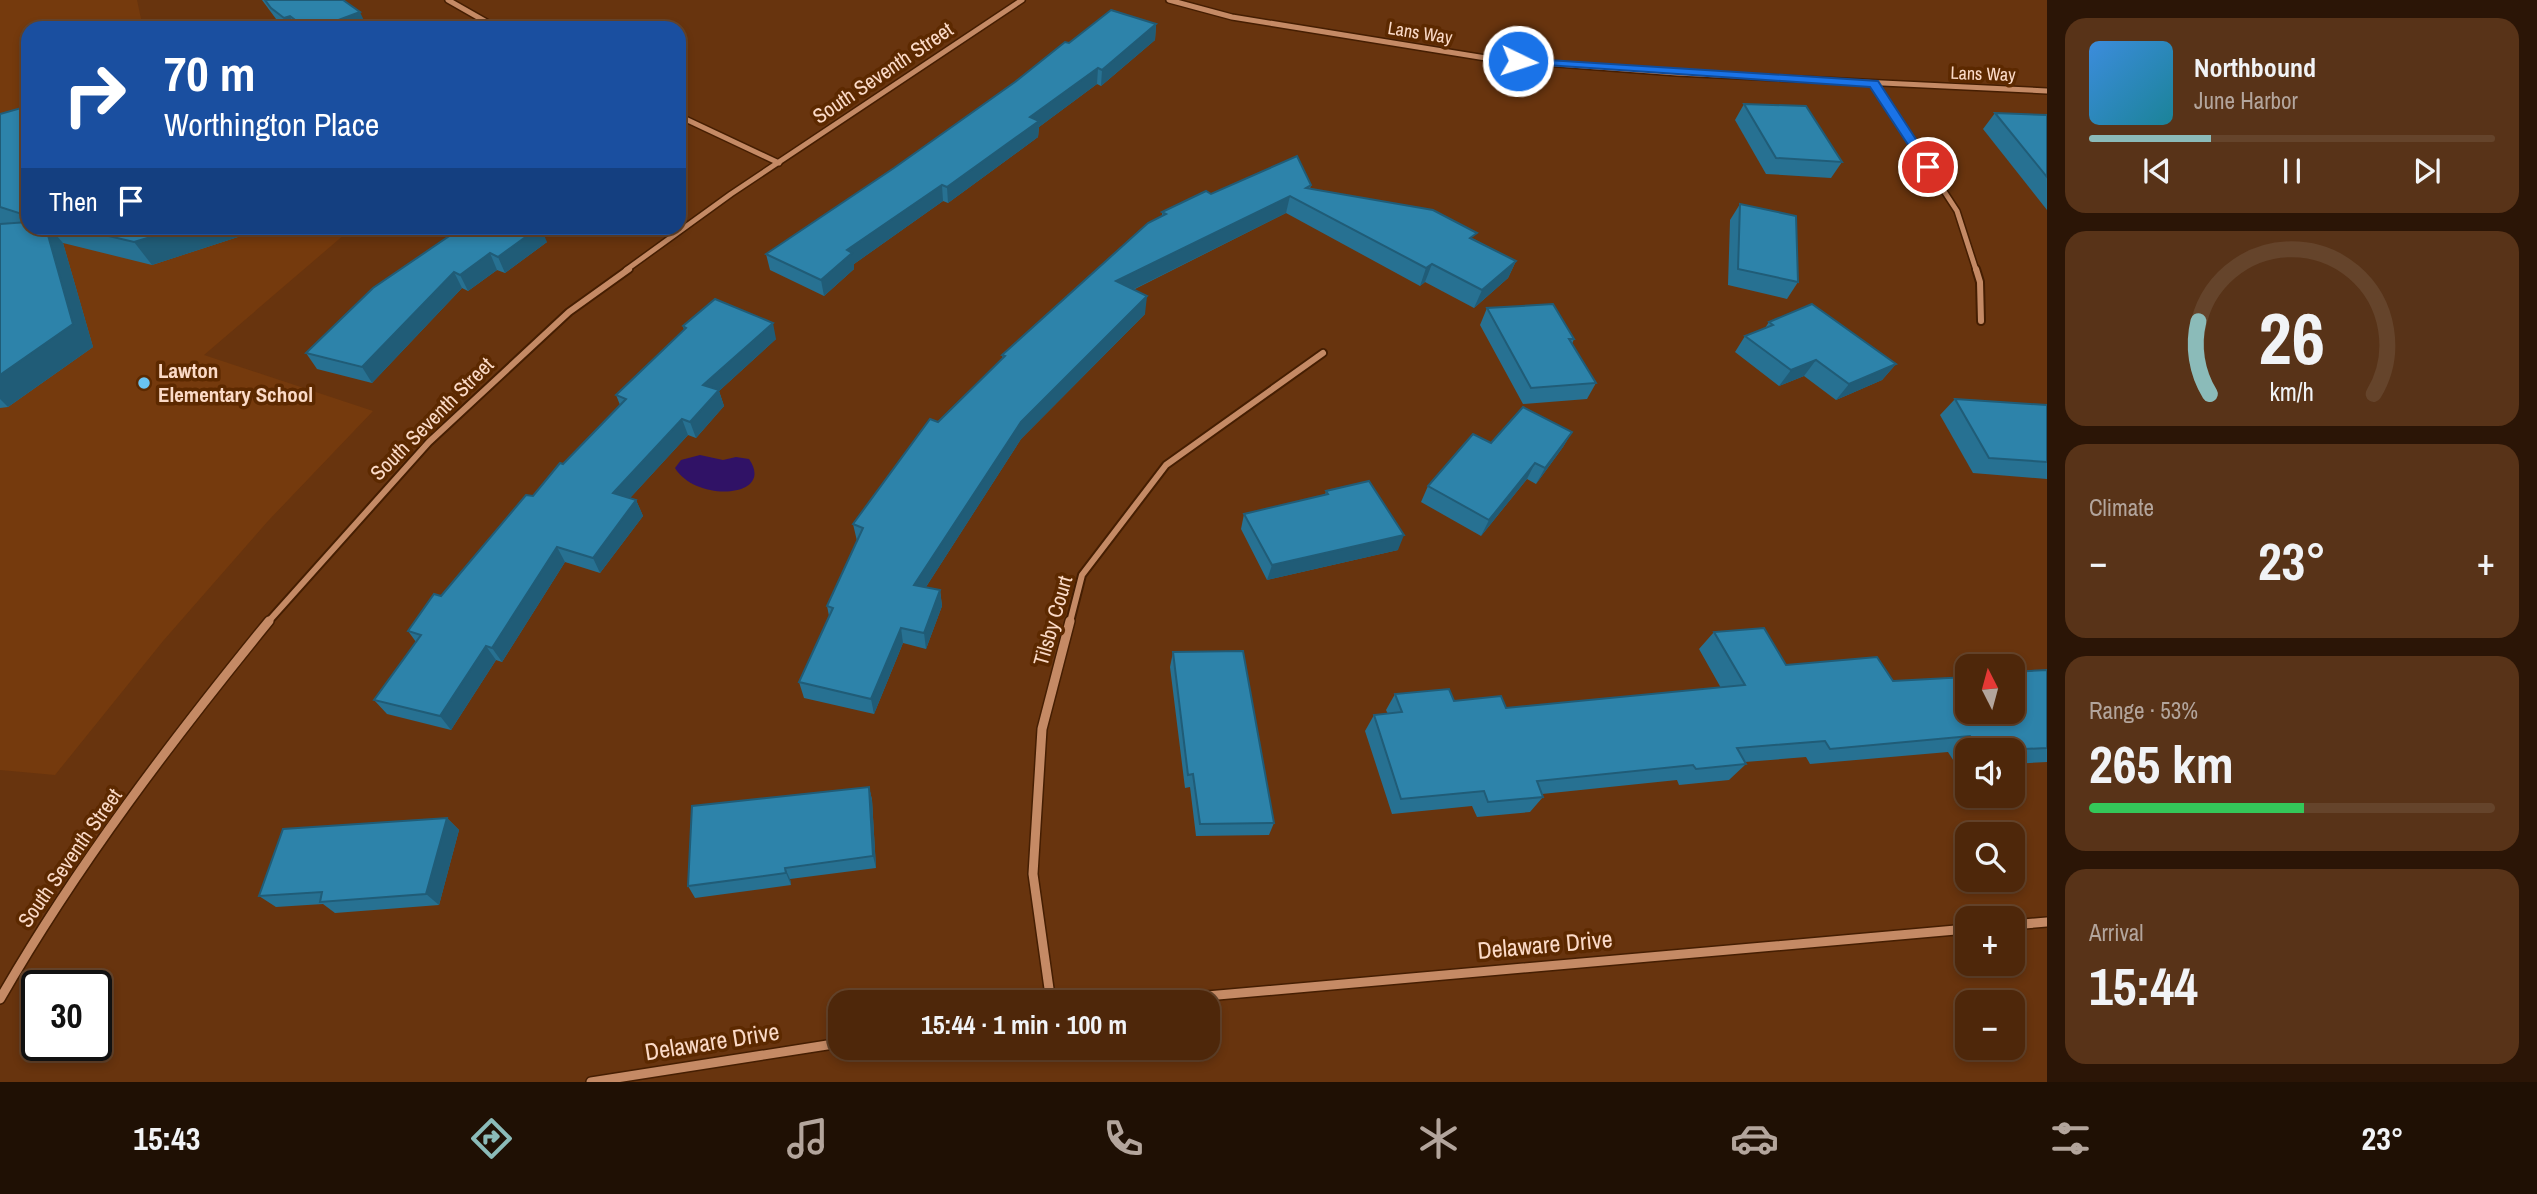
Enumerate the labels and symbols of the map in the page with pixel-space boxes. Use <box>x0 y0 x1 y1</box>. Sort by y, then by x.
street label: South Seventh Street <box>807 15 959 130</box>
street label: Lans Way <box>1386 15 1455 50</box>
position arrow <box>1481 24 1555 98</box>
street label: Lans Way <box>1950 60 2017 87</box>
pin <box>1898 137 1958 197</box>
street label: South Seventh Street <box>364 350 500 487</box>
place label: Lawton Elementary School <box>158 356 313 409</box>
marker: Lawton Elementary School <box>136 375 152 391</box>
street label: Tilsby Court <box>1026 572 1079 669</box>
north arrow <box>1955 654 2025 724</box>
street label: South Seventh Street <box>11 782 129 933</box>
street label: Delaware Drive <box>1476 922 1614 966</box>
speed limit sign: 30 <box>21 970 112 1061</box>
street label: Delaware Drive <box>642 1015 781 1067</box>

